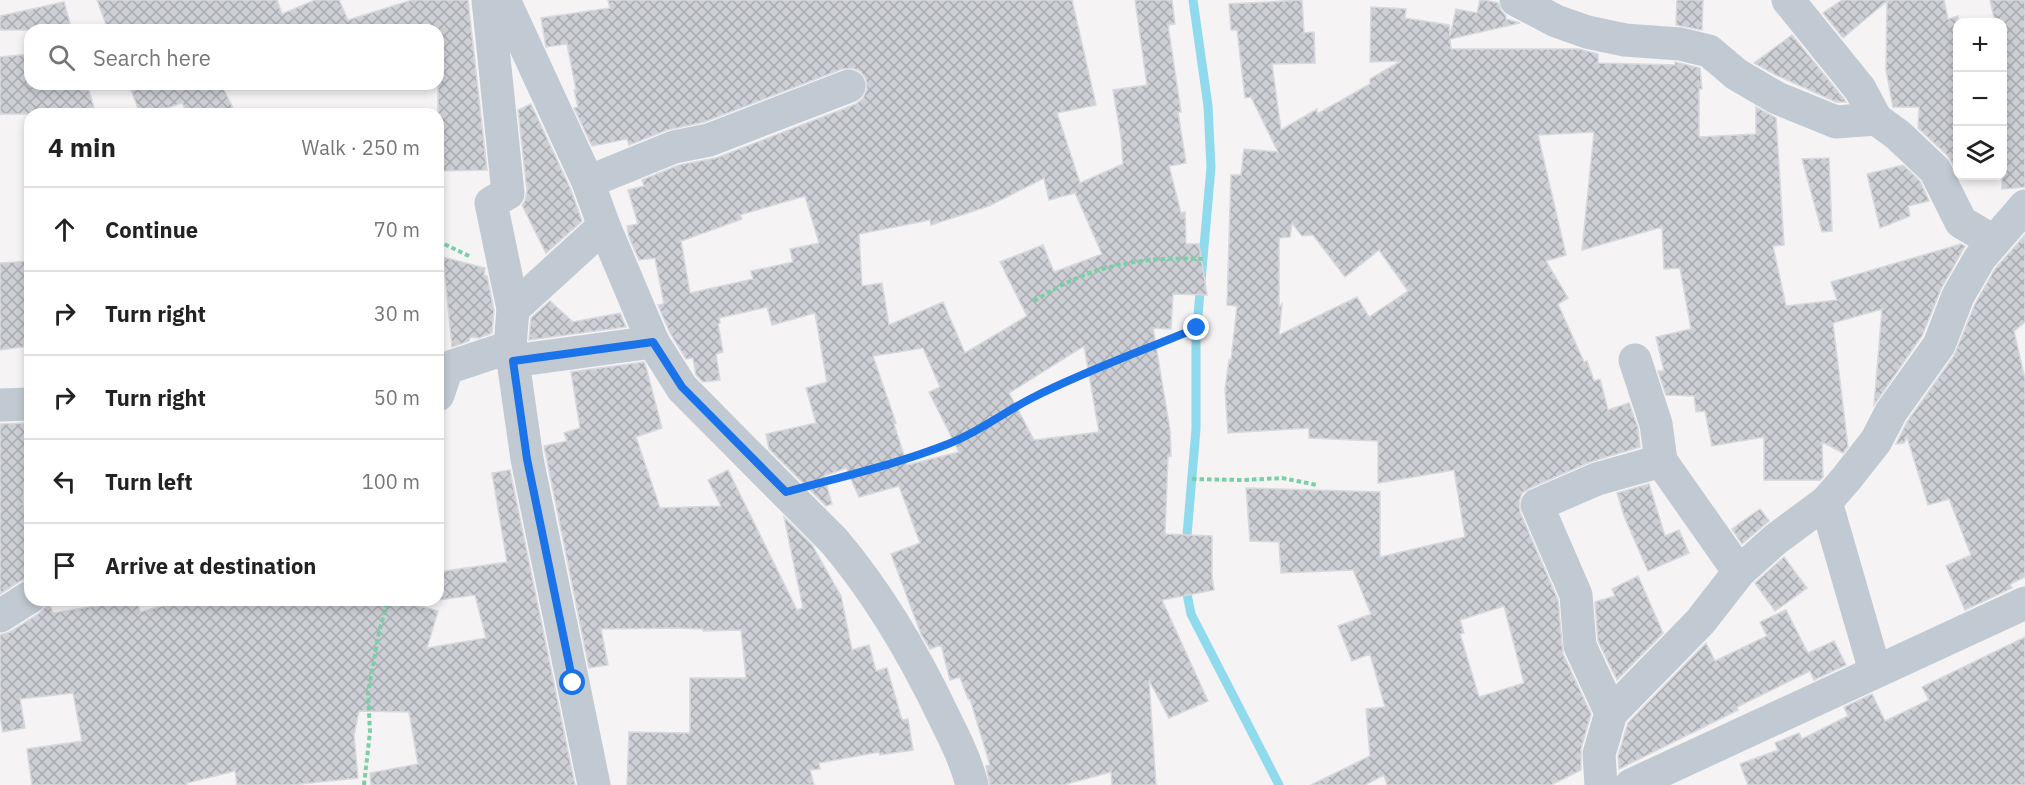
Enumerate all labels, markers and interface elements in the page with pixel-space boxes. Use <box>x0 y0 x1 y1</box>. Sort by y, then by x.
map controls <box>1953 18 2007 180</box>
button: + <box>1953 18 2007 72</box>
search box <box>24 24 444 90</box>
icon: search <box>45 41 78 74</box>
text: Search here <box>93 43 211 72</box>
button: − <box>1953 72 2007 126</box>
button: layers <box>1953 126 2007 180</box>
text: 4 min <box>48 130 116 164</box>
text: Walk · 250 m <box>302 134 420 161</box>
icon: ahead <box>48 213 81 246</box>
text: Continue <box>105 215 198 244</box>
text: 70 m <box>374 216 420 243</box>
icon: right <box>48 297 81 330</box>
text: Turn right <box>105 299 206 328</box>
text: 30 m <box>374 300 420 327</box>
route end <box>1183 314 1209 340</box>
icon: right <box>48 381 81 414</box>
text: Turn right <box>105 383 206 412</box>
text: 50 m <box>374 384 420 411</box>
icon: left <box>48 465 81 498</box>
text: Turn left <box>105 467 193 496</box>
text: 100 m <box>362 468 420 495</box>
icon: arrive <box>48 549 81 582</box>
text: Arrive at destination <box>105 551 316 580</box>
route start <box>559 669 585 695</box>

